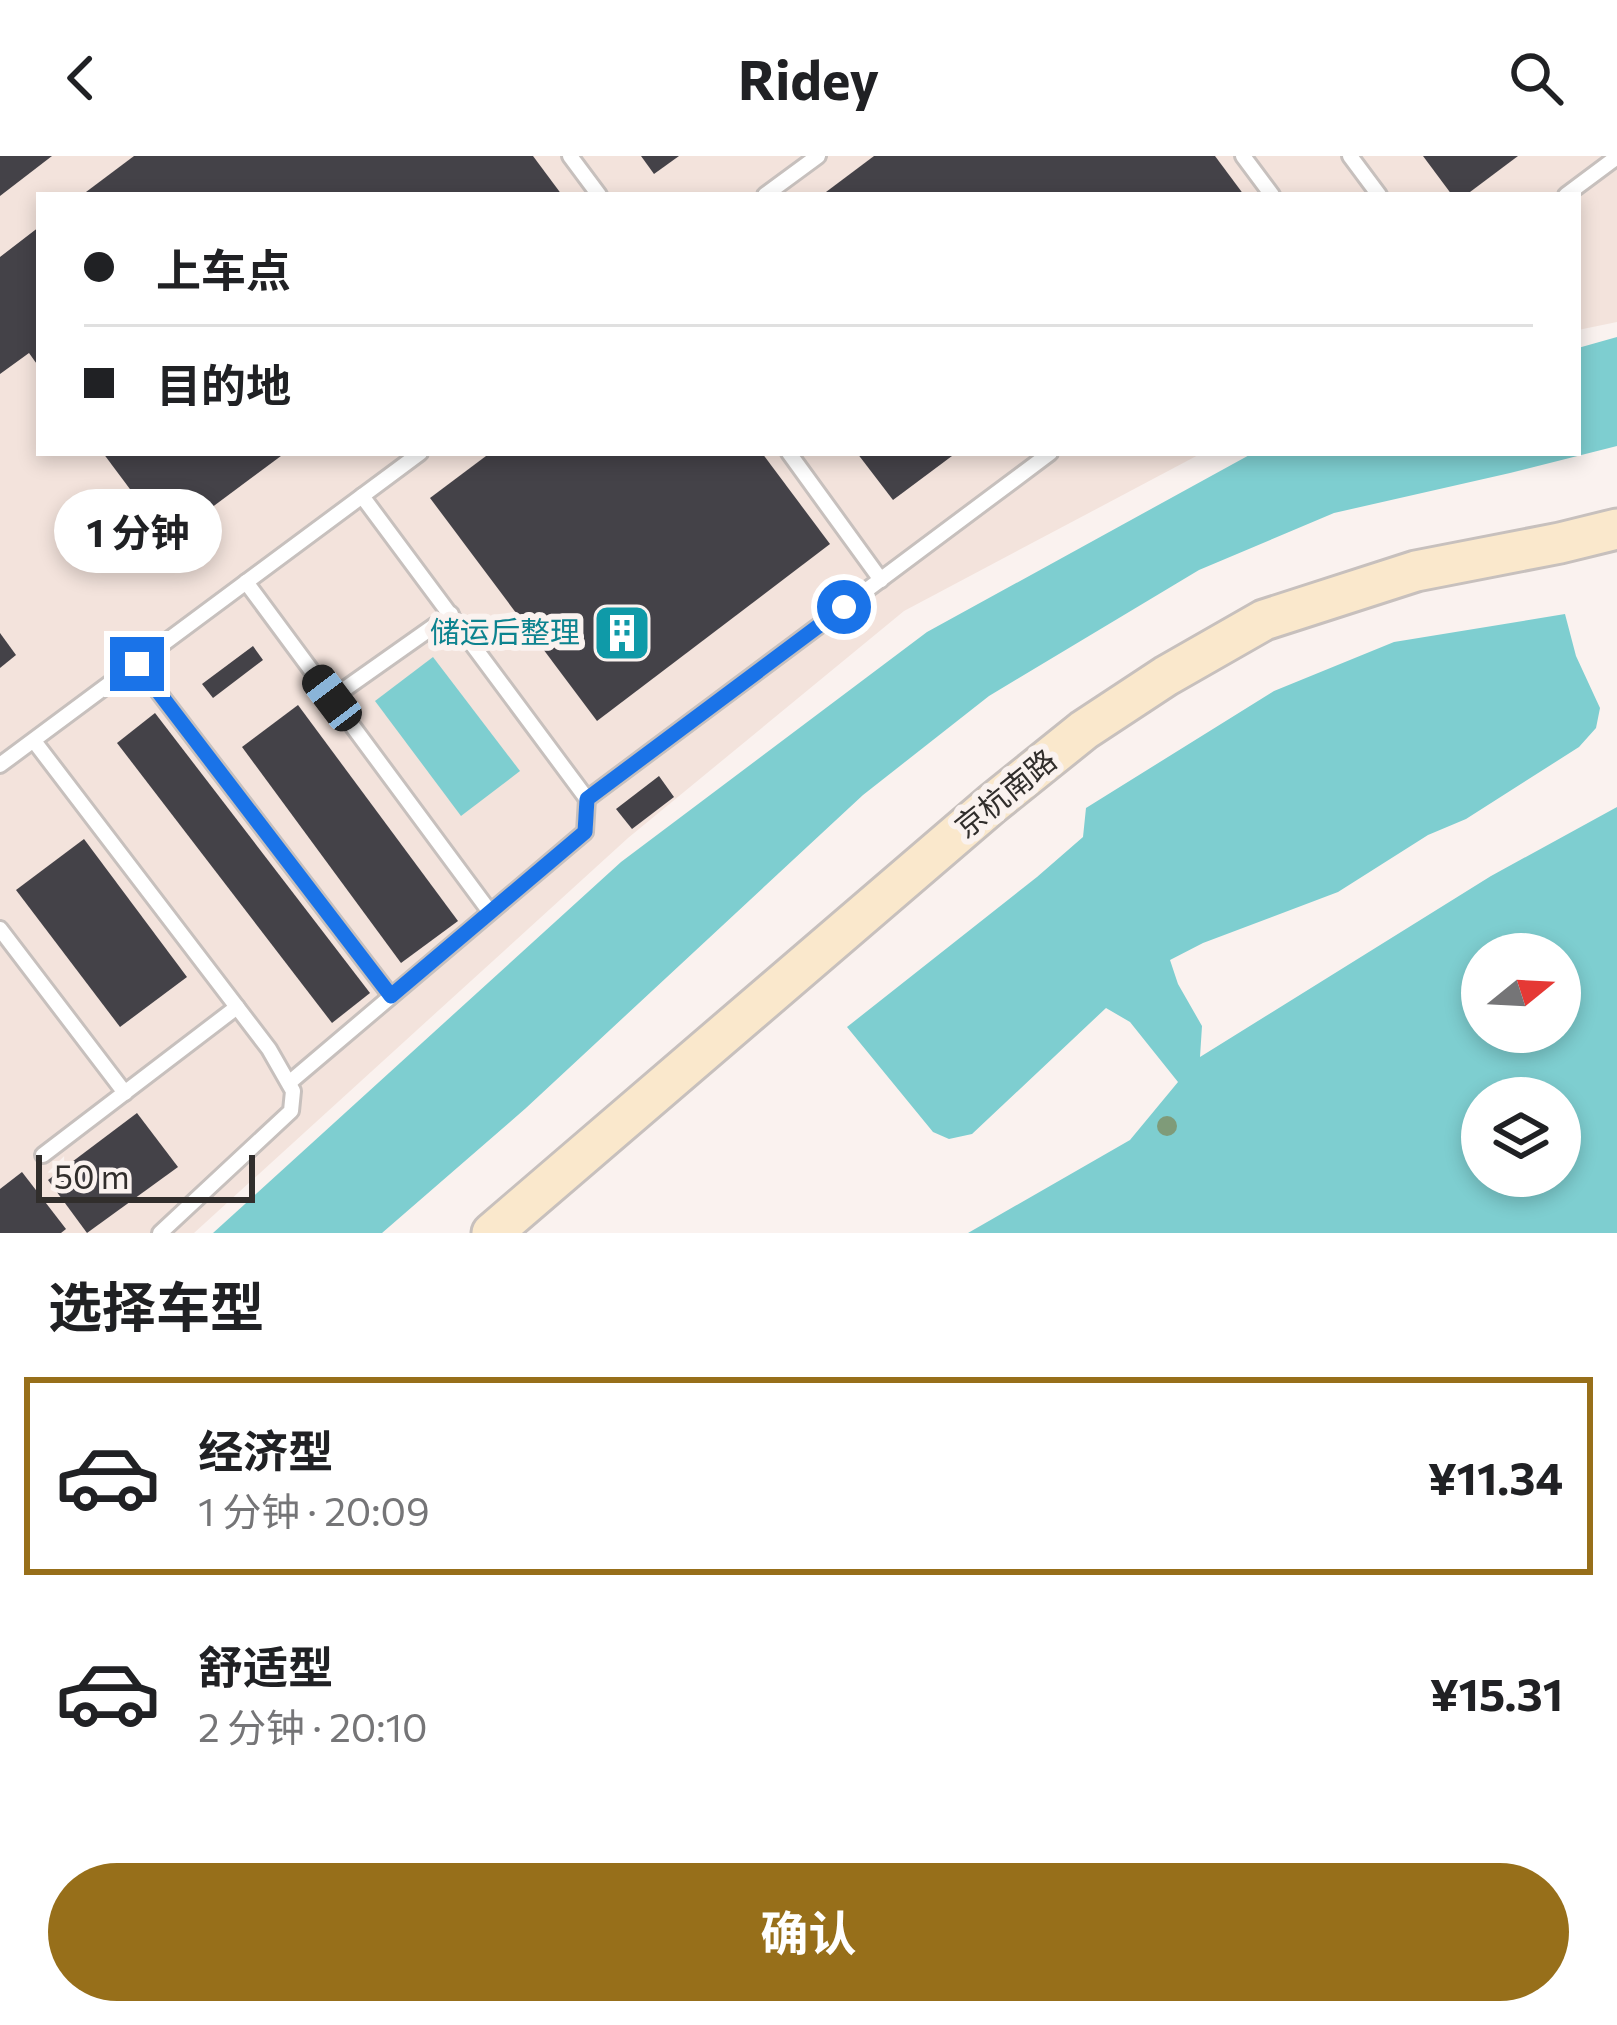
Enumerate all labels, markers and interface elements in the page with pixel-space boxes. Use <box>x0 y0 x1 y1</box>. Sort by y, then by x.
icon: back <box>48 45 114 111</box>
text: Ridey <box>738 45 879 111</box>
icon: search <box>1503 45 1569 111</box>
text: 上车点 <box>156 241 291 296</box>
text: 目的地 <box>156 356 291 411</box>
callout: 1 分钟 <box>53 490 221 574</box>
text: 1 分钟 <box>86 507 190 555</box>
route start <box>817 580 871 634</box>
building icon: 储运后整理 <box>591 602 653 664</box>
place label: 储运后整理 <box>430 612 580 649</box>
route end <box>110 637 164 691</box>
car <box>296 658 368 738</box>
street label: 京杭南路 <box>946 740 1063 844</box>
north arrow <box>1461 933 1581 1053</box>
map controls <box>1461 933 1581 1197</box>
button: layers <box>1461 1077 1581 1197</box>
scale bar <box>36 1149 255 1202</box>
text: 50 m <box>54 1155 130 1196</box>
text: 选择车型 <box>48 1272 264 1338</box>
icon: car <box>54 1422 162 1530</box>
text: 经济型 <box>198 1422 333 1477</box>
text: ¥11.34 <box>1428 1449 1563 1504</box>
text: 1 分钟 · 20:09 <box>198 1486 430 1534</box>
icon: car <box>54 1638 162 1746</box>
text: 舒适型 <box>198 1638 333 1693</box>
text: ¥15.31 <box>1430 1665 1563 1720</box>
text: 2 分钟 · 20:10 <box>198 1702 428 1750</box>
button: 确认 <box>48 1863 1569 2001</box>

